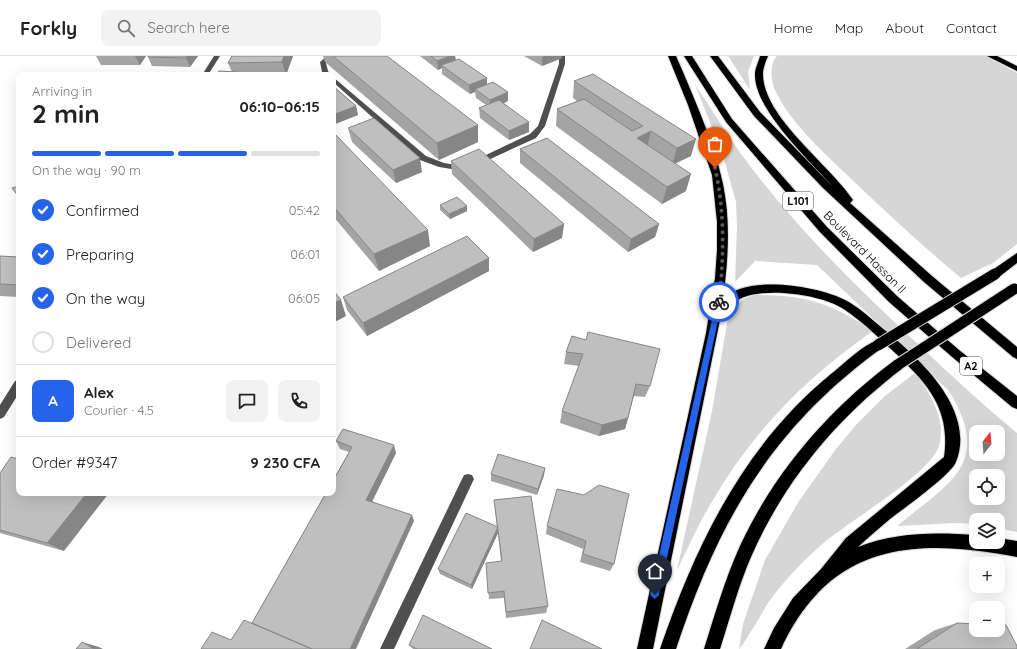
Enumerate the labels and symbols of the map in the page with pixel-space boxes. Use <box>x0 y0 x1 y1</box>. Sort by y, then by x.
pin <box>698 127 732 168</box>
road number: L101 <box>783 192 813 210</box>
street label: Boulevard Hassan II <box>821 208 909 296</box>
courier <box>699 282 739 322</box>
road number: A2 <box>960 357 982 375</box>
north arrow <box>969 425 1005 461</box>
pin <box>638 554 672 595</box>

